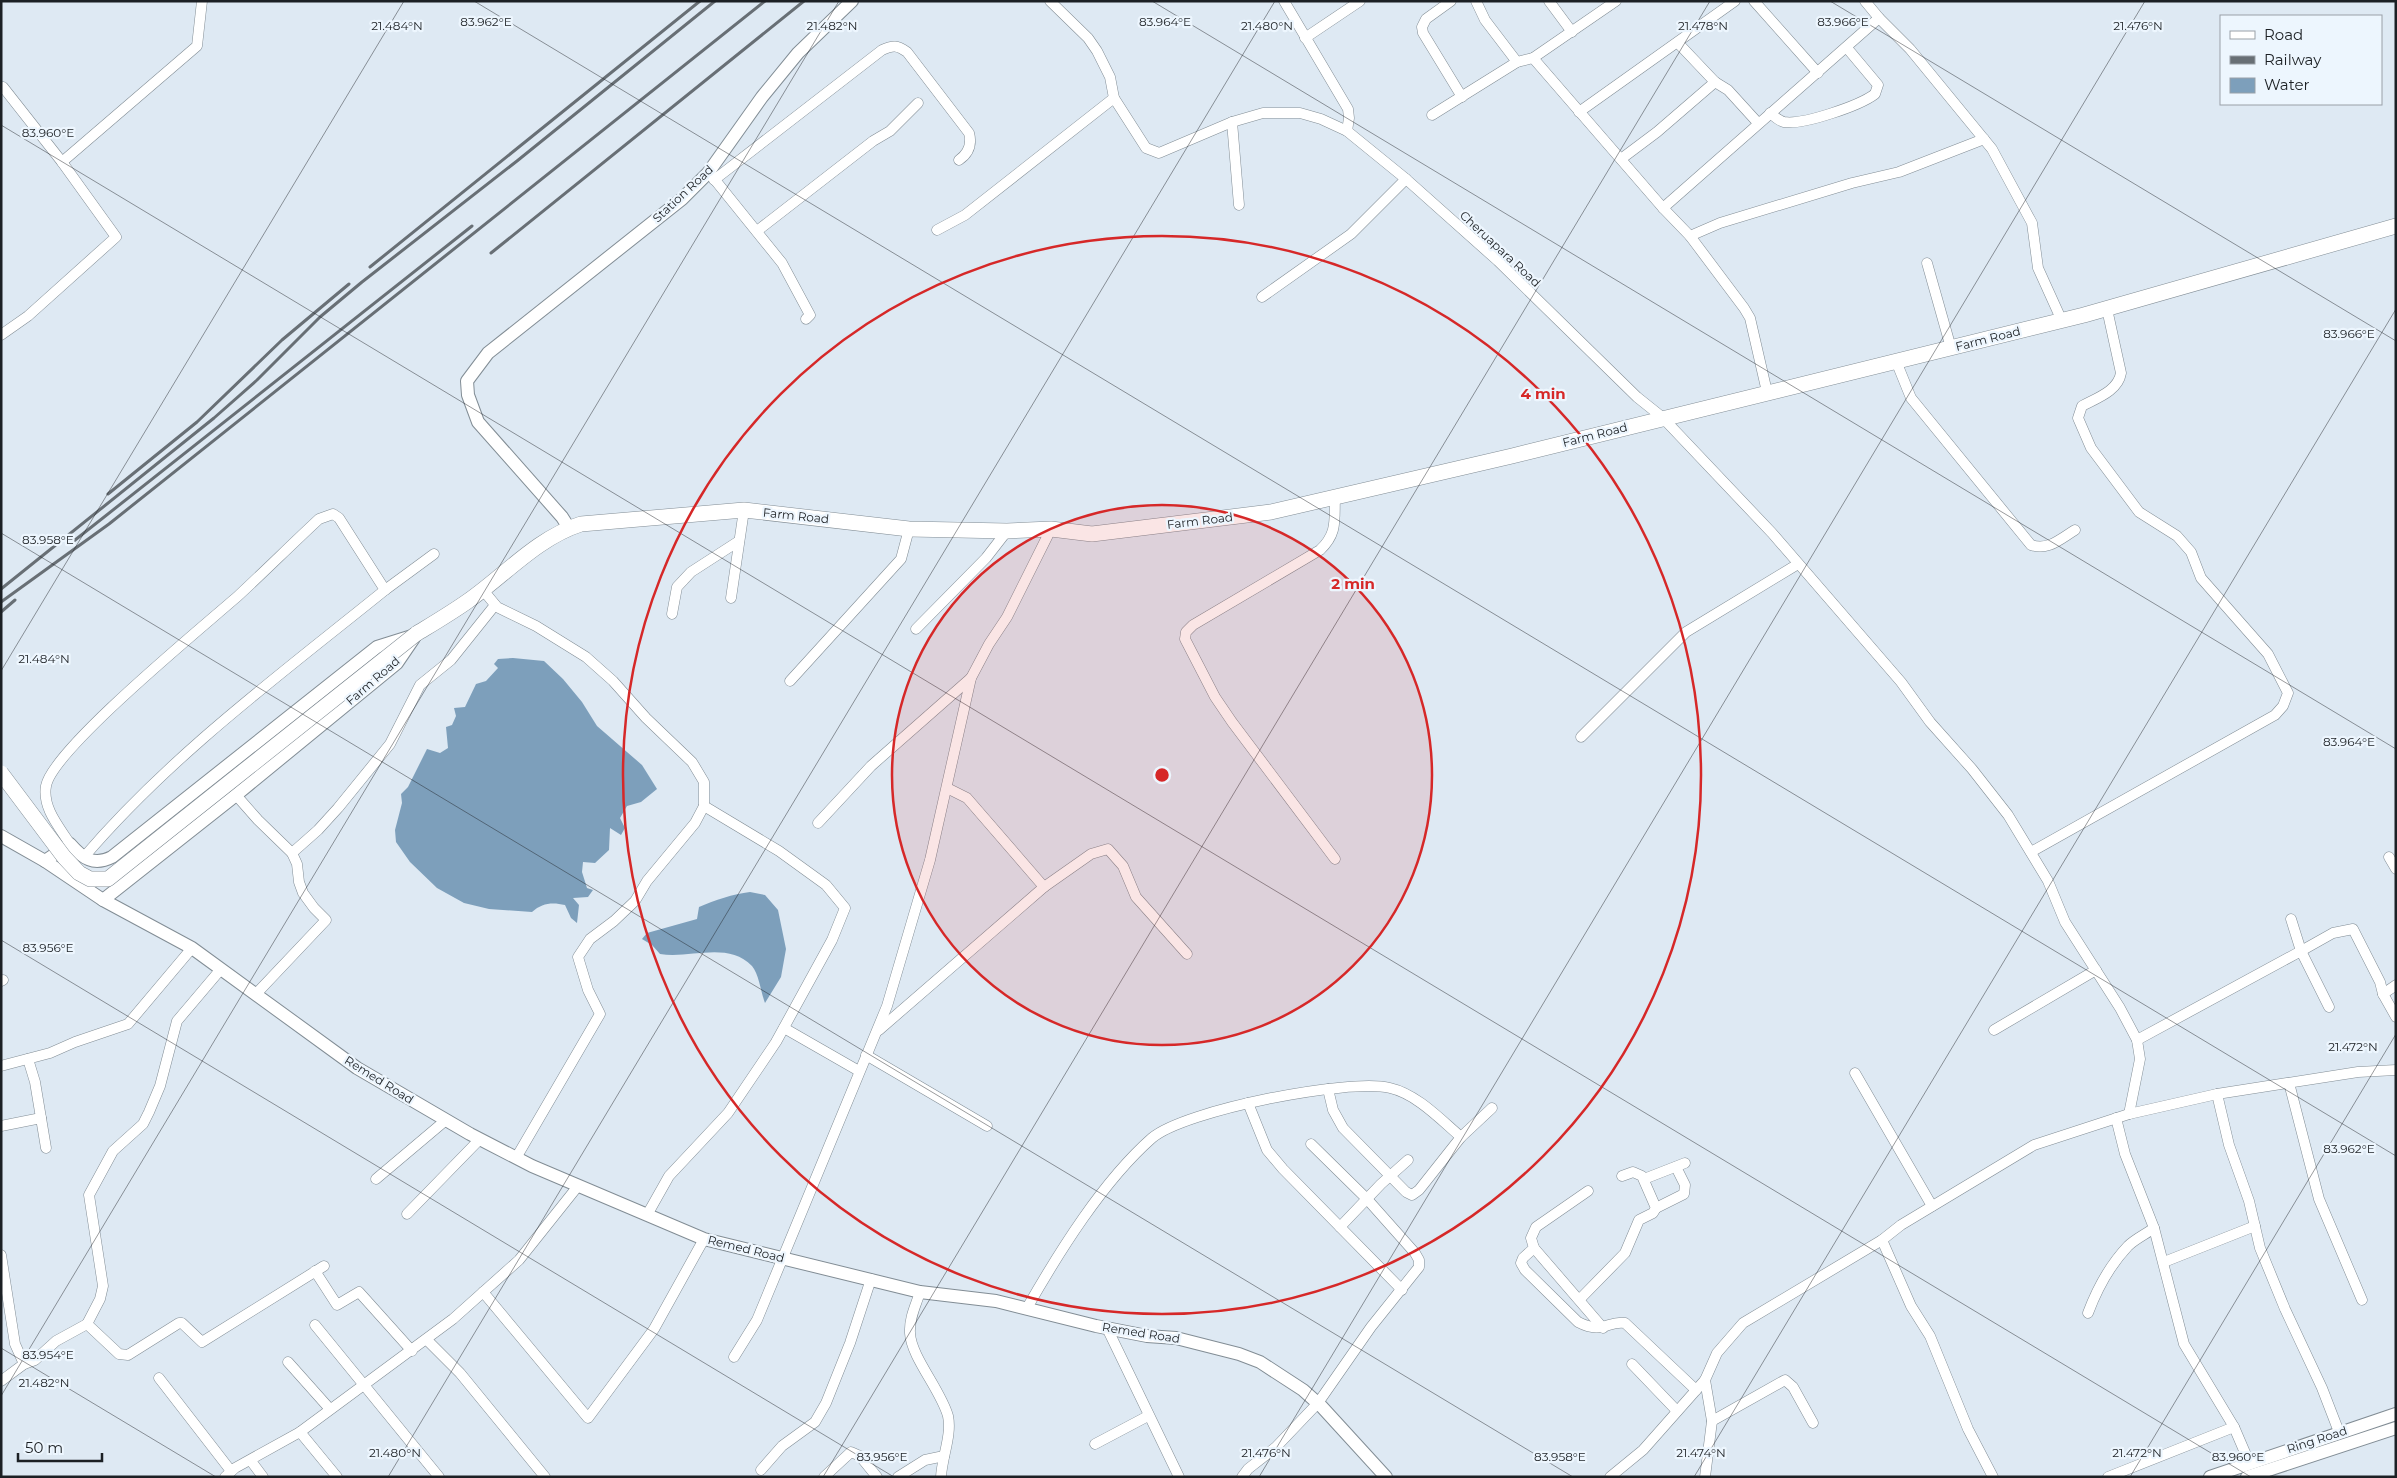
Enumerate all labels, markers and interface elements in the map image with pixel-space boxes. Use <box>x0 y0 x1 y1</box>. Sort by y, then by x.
text: 83.962°E <box>460 14 512 29</box>
text: 83.964°E <box>1139 14 1191 29</box>
text: 83.966°E <box>1817 14 1869 29</box>
legend <box>2220 15 2382 105</box>
text: 21.484°N <box>371 18 423 33</box>
text: 21.482°N <box>807 18 857 33</box>
text: 21.480°N <box>1241 18 1293 33</box>
text: 21.478°N <box>1678 18 1728 33</box>
text: 21.476°N <box>2113 18 2163 33</box>
text: Road <box>2264 25 2303 44</box>
text: Railway <box>2264 50 2322 69</box>
text: Water <box>2264 75 2310 94</box>
text: 83.960°E <box>22 125 74 140</box>
street label: Station Road <box>649 162 716 225</box>
street label: Cheruapara Road <box>1457 207 1544 290</box>
street label: Farm Road <box>1954 323 2022 354</box>
text: 83.966°E <box>2323 326 2375 341</box>
text: 4 min <box>1520 384 1566 403</box>
street label: Farm Road <box>1561 419 1629 450</box>
street label: Farm Road <box>762 505 830 526</box>
street label: Farm Road <box>1166 509 1234 532</box>
text: 83.958°E <box>22 532 74 547</box>
text: 2 min <box>1331 574 1375 593</box>
text: 21.484°N <box>18 651 70 666</box>
street label: Farm Road <box>343 653 403 708</box>
text: 83.964°E <box>2323 734 2375 749</box>
centre of rings <box>1153 766 1171 784</box>
text: 83.956°E <box>22 940 74 955</box>
text: 21.472°N <box>2328 1039 2378 1054</box>
street label: Remed Road <box>342 1052 417 1107</box>
text: 83.962°E <box>2323 1141 2375 1156</box>
street label: Remed Road <box>706 1232 786 1265</box>
street label: Remed Road <box>1101 1319 1181 1346</box>
text: 83.954°E <box>22 1347 74 1362</box>
text: 21.482°N <box>19 1375 69 1390</box>
street label: Ring Road <box>2285 1423 2349 1456</box>
scale bar <box>18 1430 101 1462</box>
text: 50 m <box>25 1438 63 1457</box>
text: 21.480°N <box>369 1445 421 1460</box>
text: 21.476°N <box>1241 1445 1291 1460</box>
text: 21.474°N <box>1676 1445 1726 1460</box>
text: 21.472°N <box>2112 1445 2162 1460</box>
text: 83.956°E <box>856 1449 908 1464</box>
text: 83.958°E <box>1534 1449 1586 1464</box>
text: 83.960°E <box>2212 1449 2264 1464</box>

